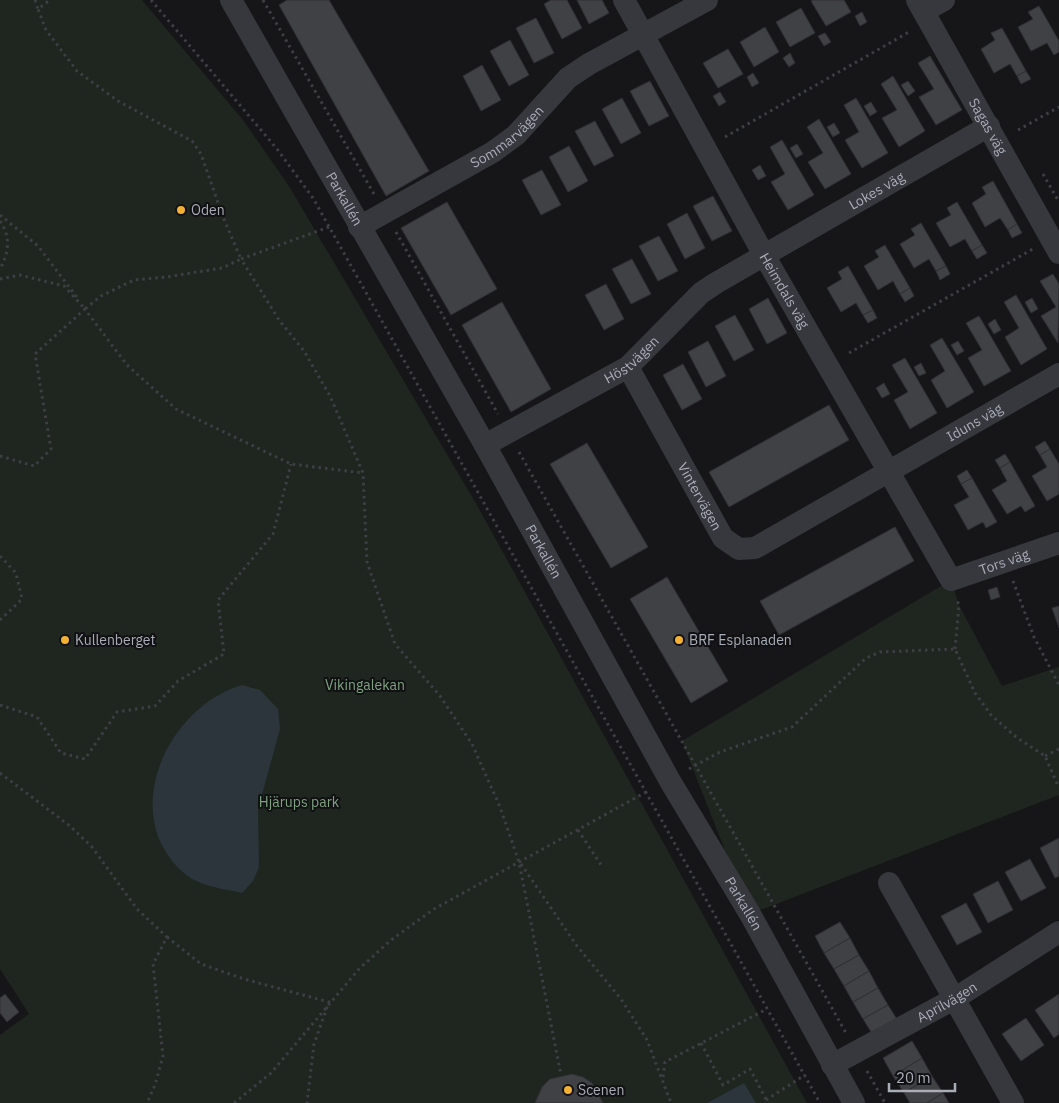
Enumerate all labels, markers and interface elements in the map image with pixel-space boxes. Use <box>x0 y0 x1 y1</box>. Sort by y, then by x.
street label: Sagas väg <box>965 95 1011 159</box>
street label: Sommarvägen <box>467 102 548 172</box>
street label: Lokes väg <box>845 167 908 214</box>
street label: Parkallén <box>322 169 367 229</box>
place label: Oden <box>191 201 225 219</box>
marker: Oden <box>175 204 187 216</box>
street label: Heimdals väg <box>756 249 814 332</box>
street label: Höstvägen <box>601 332 663 387</box>
street label: Iduns väg <box>943 399 1006 445</box>
street label: Vintervägen <box>674 459 726 534</box>
street label: Parkallén <box>522 521 566 582</box>
street label: Tors väg <box>977 545 1032 579</box>
place label: Kullenberget <box>75 631 155 649</box>
place label: BRF Esplanaden <box>689 631 792 649</box>
marker: Kullenberget <box>59 634 71 646</box>
marker: BRF Esplanaden <box>673 634 685 646</box>
park label: Vikingalekan <box>325 676 405 694</box>
park label: Hjärups park <box>259 793 340 811</box>
street label: Parkallén <box>721 874 766 934</box>
street label: Aprilvägen <box>914 978 980 1026</box>
scale bar <box>889 1060 955 1092</box>
text: 20 m <box>896 1068 931 1087</box>
place label: Scenen <box>578 1081 624 1099</box>
marker: Scenen <box>562 1084 574 1096</box>

